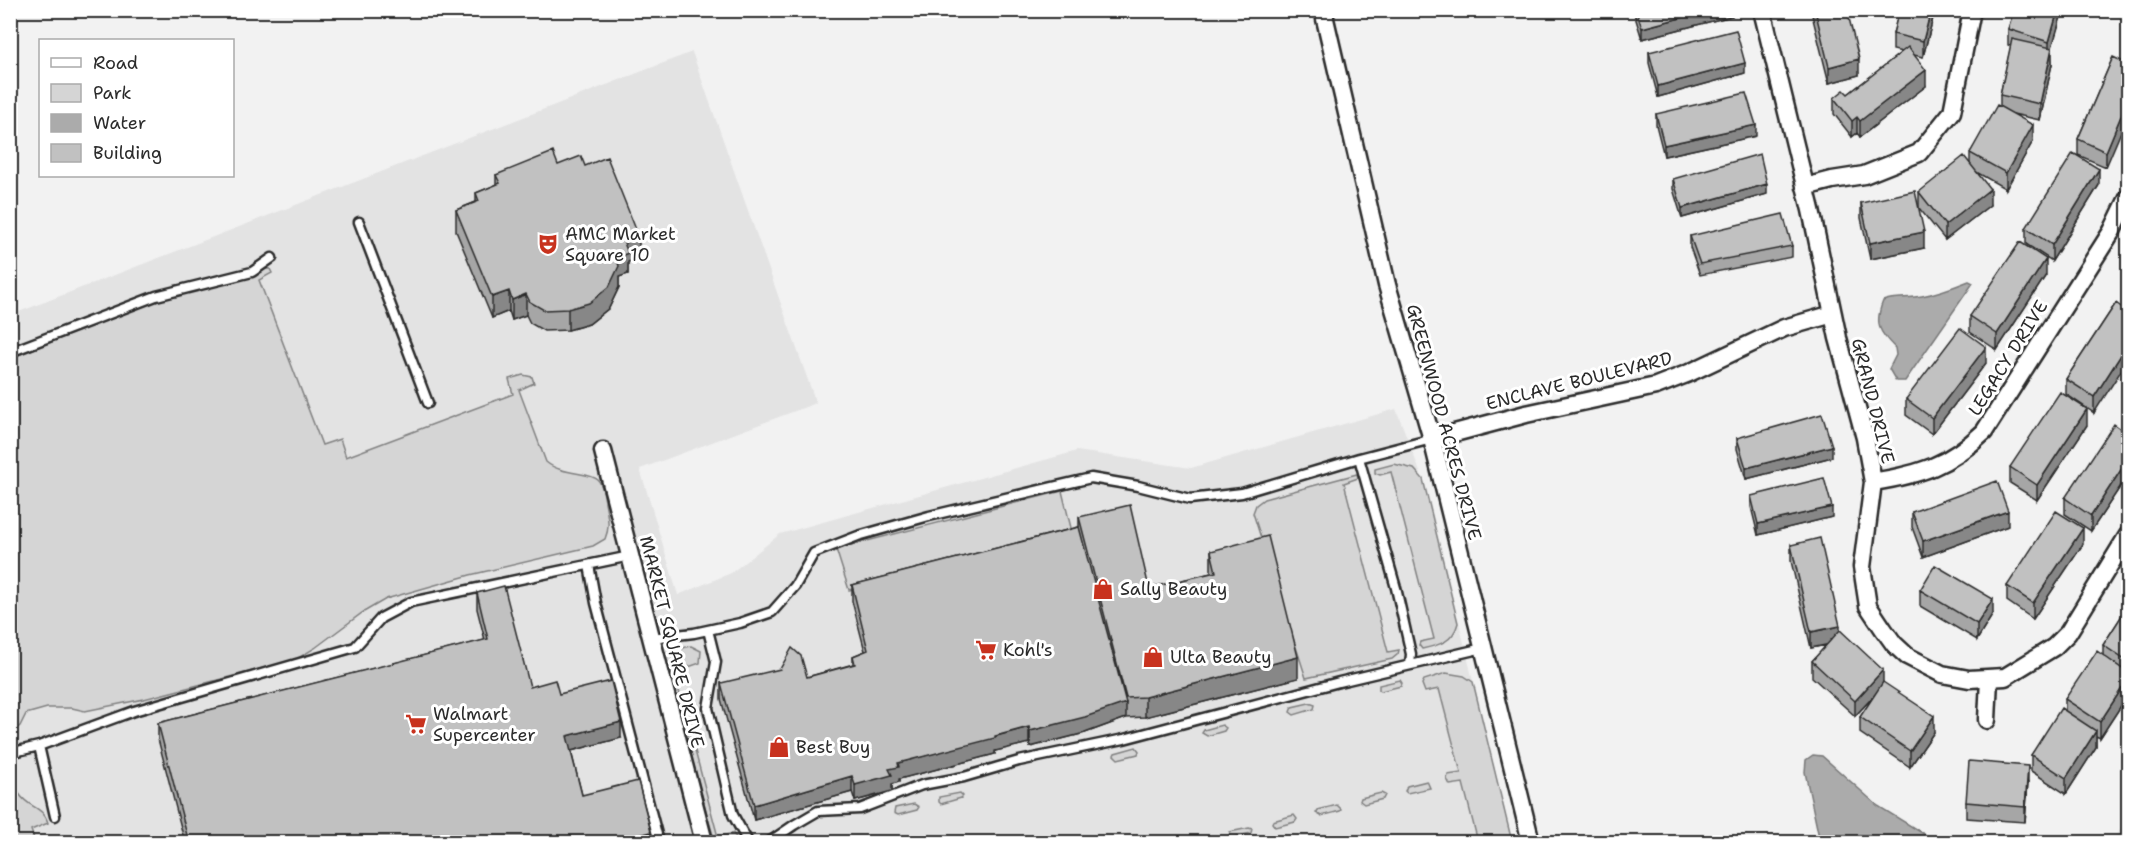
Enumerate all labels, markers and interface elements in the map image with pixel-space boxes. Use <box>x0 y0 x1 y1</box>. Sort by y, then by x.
legend <box>39 39 234 177</box>
text: Road <box>93 51 138 75</box>
text: Park <box>93 81 132 105</box>
text: Water <box>93 111 146 135</box>
text: Building <box>93 141 162 165</box>
place label: AMC Market Square 10 <box>565 222 676 267</box>
theatre icon: AMC Market Square 10 <box>536 232 560 256</box>
street label: LEGACY DRIVE <box>1963 296 2053 420</box>
street label: GREENWOOD ACRES DRIVE <box>1401 301 1487 543</box>
street label: GRAND DRIVE <box>1846 336 1900 466</box>
street label: ENCLAVE BOULEVARD <box>1483 346 1675 416</box>
street label: MARKET SQUARE DRIVE <box>634 534 710 750</box>
shop icon: Sally Beauty <box>1091 577 1115 601</box>
place label: Sally Beauty <box>1120 577 1227 601</box>
supermarket icon: Kohl's <box>974 638 998 662</box>
place label: Kohl's <box>1003 638 1053 662</box>
shop icon: Ulta Beauty <box>1141 645 1165 669</box>
place label: Ulta Beauty <box>1170 645 1272 669</box>
place label: Walmart Supercenter <box>433 702 536 747</box>
supermarket icon: Walmart Supercenter <box>404 712 428 736</box>
shop icon: Best Buy <box>767 735 791 759</box>
place label: Best Buy <box>796 735 870 759</box>

